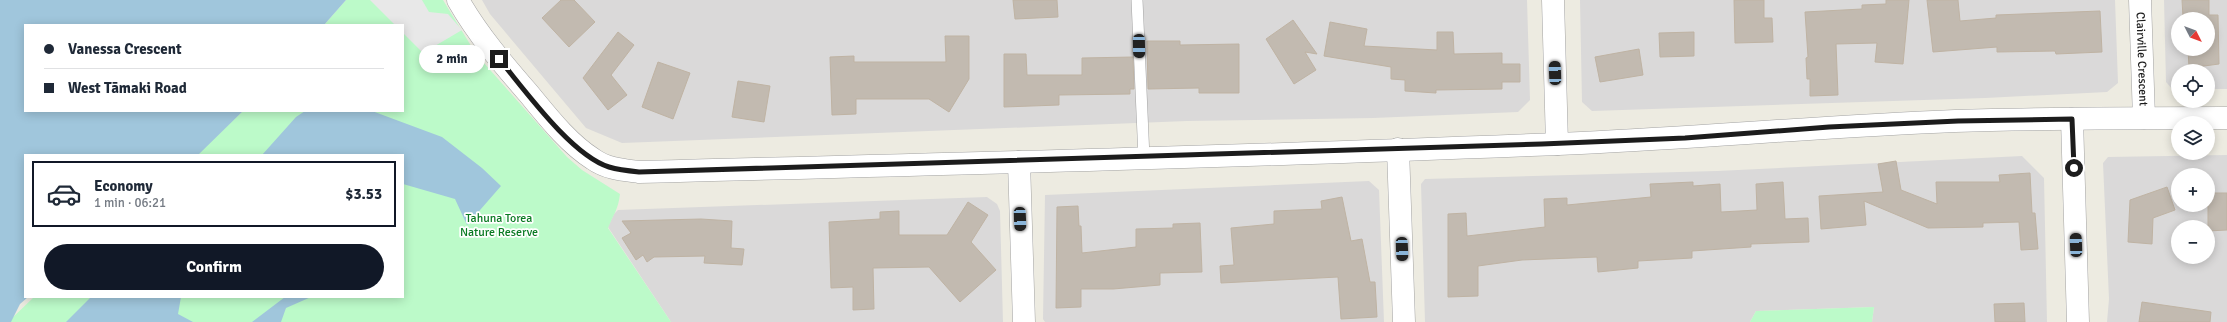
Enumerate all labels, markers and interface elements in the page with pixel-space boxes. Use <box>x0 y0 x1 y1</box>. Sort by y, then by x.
street label: Clairville Crescent <box>2133 12 2151 106</box>
north arrow <box>2171 12 2215 56</box>
map controls <box>2171 12 2215 264</box>
car <box>1133 34 1145 58</box>
text: Vanessa Crescent <box>68 40 182 58</box>
callout: 2 min <box>419 45 485 73</box>
route end <box>490 50 508 68</box>
text: 2 min <box>436 51 468 67</box>
car <box>1549 61 1561 85</box>
button: locate <box>2171 64 2215 108</box>
text: West Tāmaki Road <box>68 79 187 97</box>
button: layers <box>2171 116 2215 160</box>
route start <box>2065 159 2083 177</box>
button: + <box>2171 168 2215 212</box>
icon: car <box>46 176 82 212</box>
text: Economy <box>94 177 153 195</box>
text: $3.53 <box>345 185 382 203</box>
text: 1 min · 06:21 <box>94 195 166 211</box>
car <box>1014 207 1026 231</box>
park label: Tahuna Torea Nature Reserve <box>460 211 538 240</box>
button: − <box>2171 220 2215 264</box>
car <box>2070 233 2082 257</box>
car <box>1396 237 1408 261</box>
button: Confirm <box>44 244 384 290</box>

